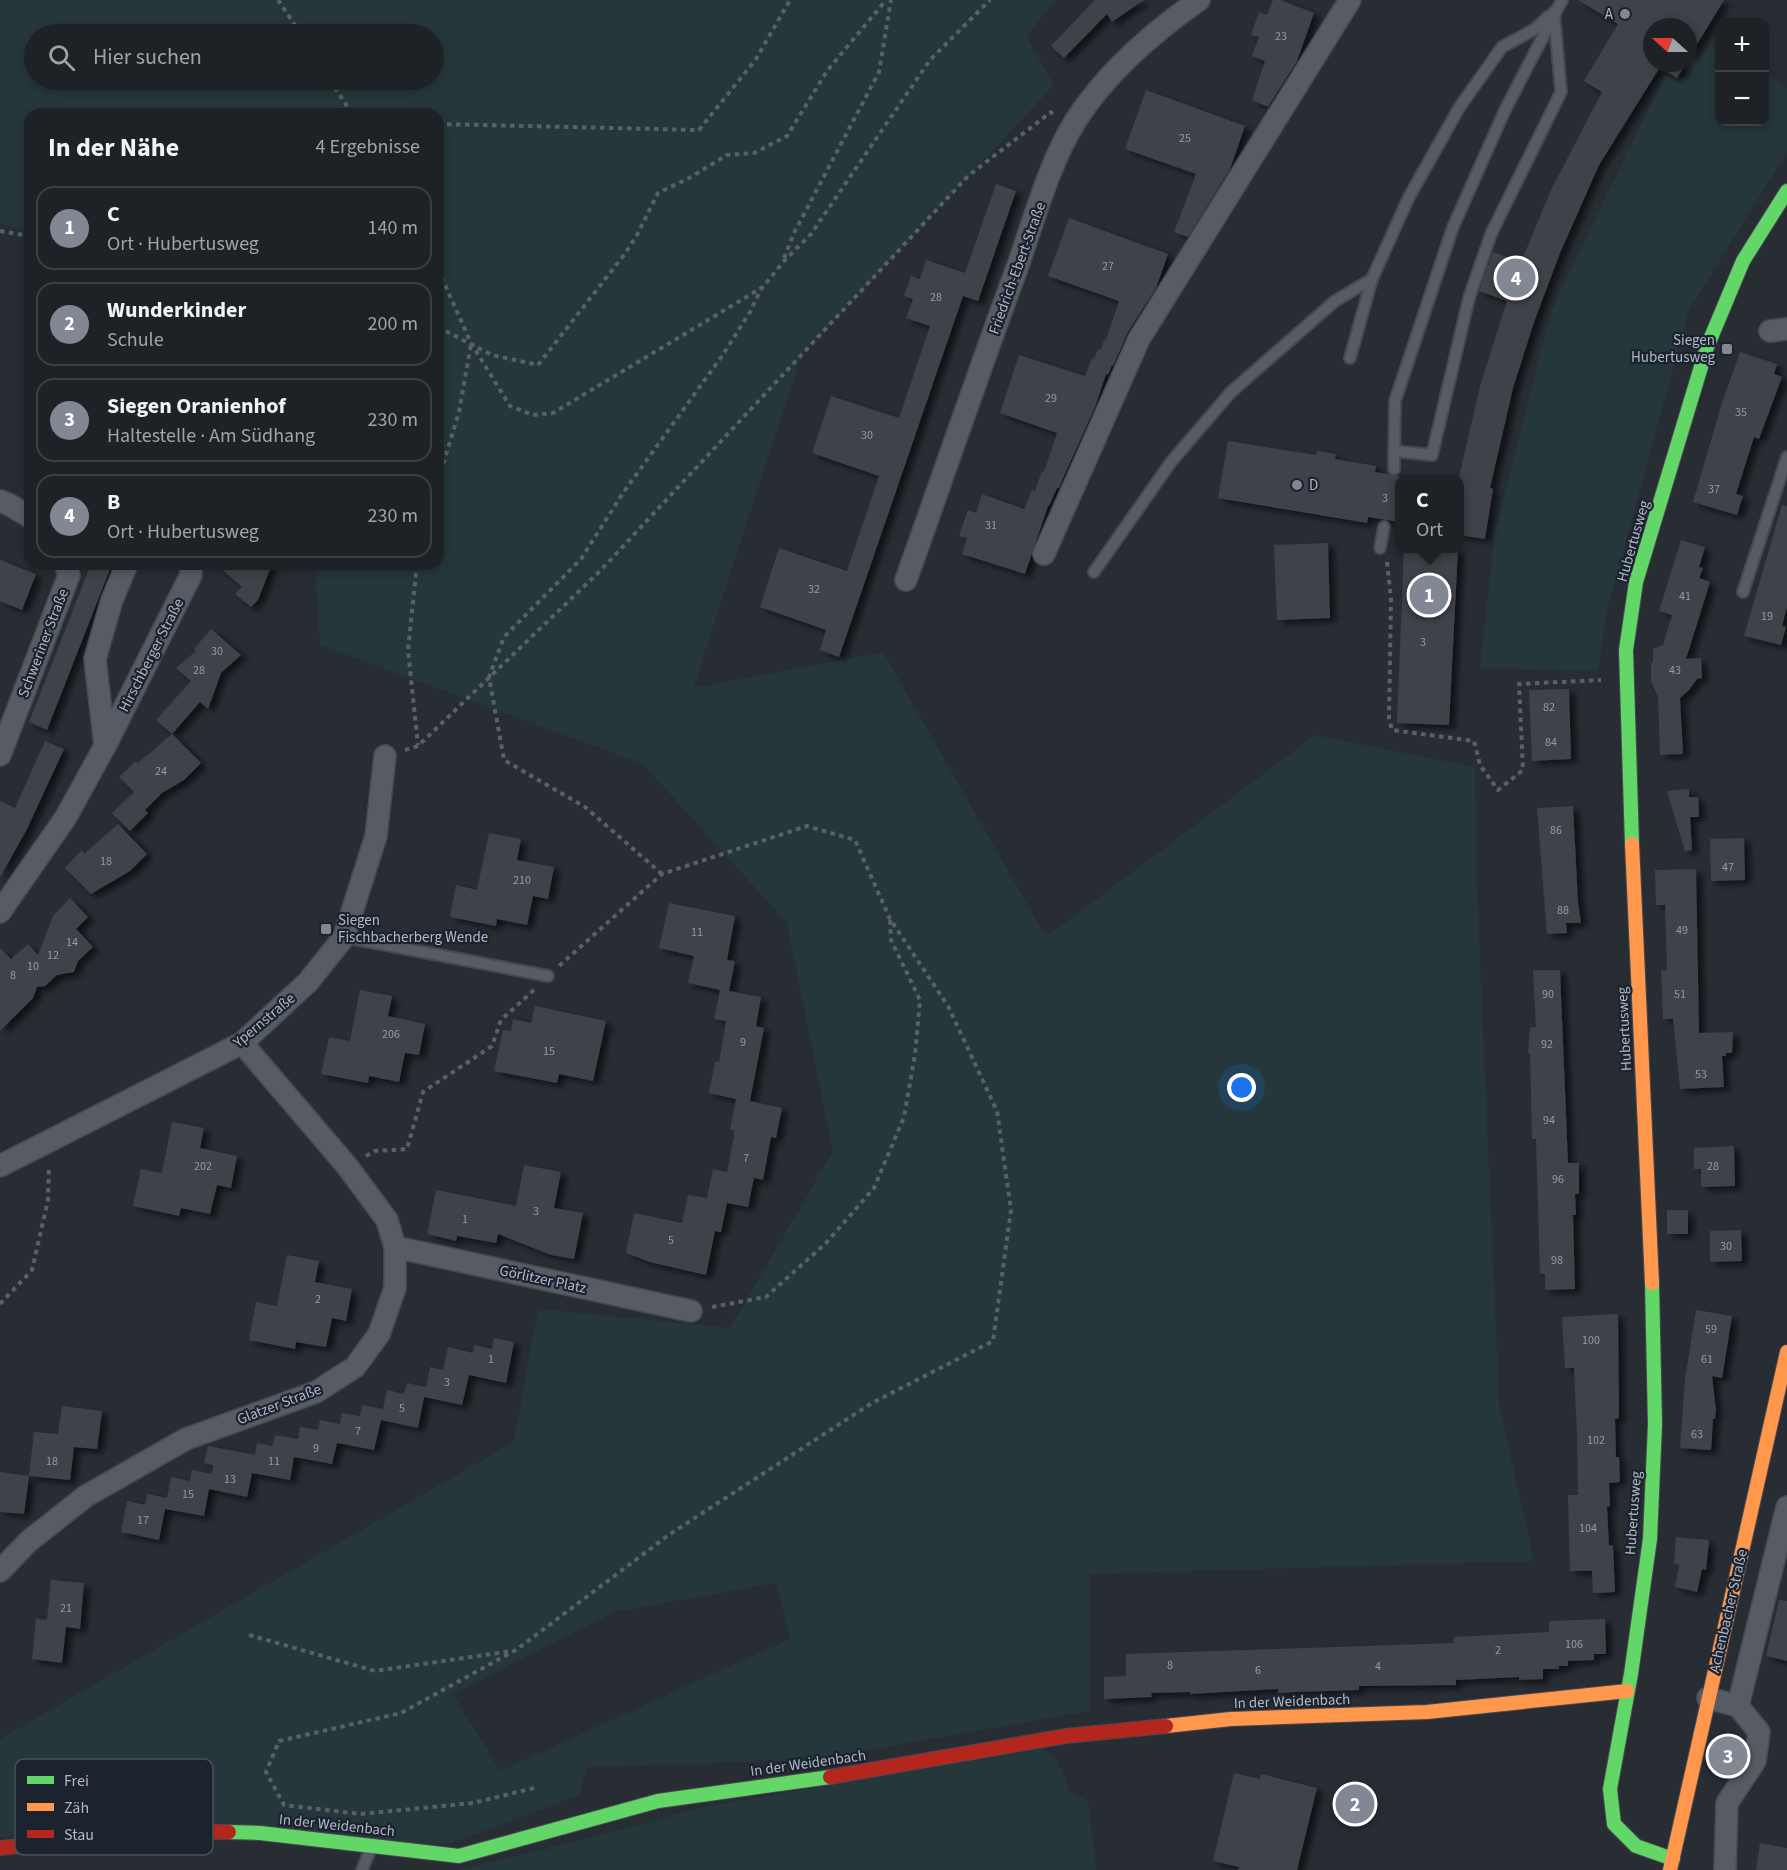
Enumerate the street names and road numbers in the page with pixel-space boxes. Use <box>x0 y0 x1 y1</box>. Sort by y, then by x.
street label: Friedrich-Ebert-Straße <box>984 199 1051 337</box>
street label: Hubertusweg <box>1612 497 1655 584</box>
street label: Schweriner Straße <box>13 586 74 701</box>
street label: Hirschberger Straße <box>114 595 189 716</box>
street label: Hubertusweg <box>1612 986 1637 1071</box>
street label: Ypernstraße <box>228 988 300 1053</box>
street label: Görlitzer Platz <box>498 1260 588 1299</box>
street label: Glatzer Straße <box>234 1379 324 1430</box>
street label: Hubertusweg <box>1620 1470 1647 1556</box>
street label: Achenbacher Straße <box>1704 1547 1753 1675</box>
street label: In der Weidenbach <box>1233 1689 1351 1714</box>
street label: In der Weidenbach <box>749 1745 867 1782</box>
street label: In der Weidenbach <box>278 1809 396 1842</box>

